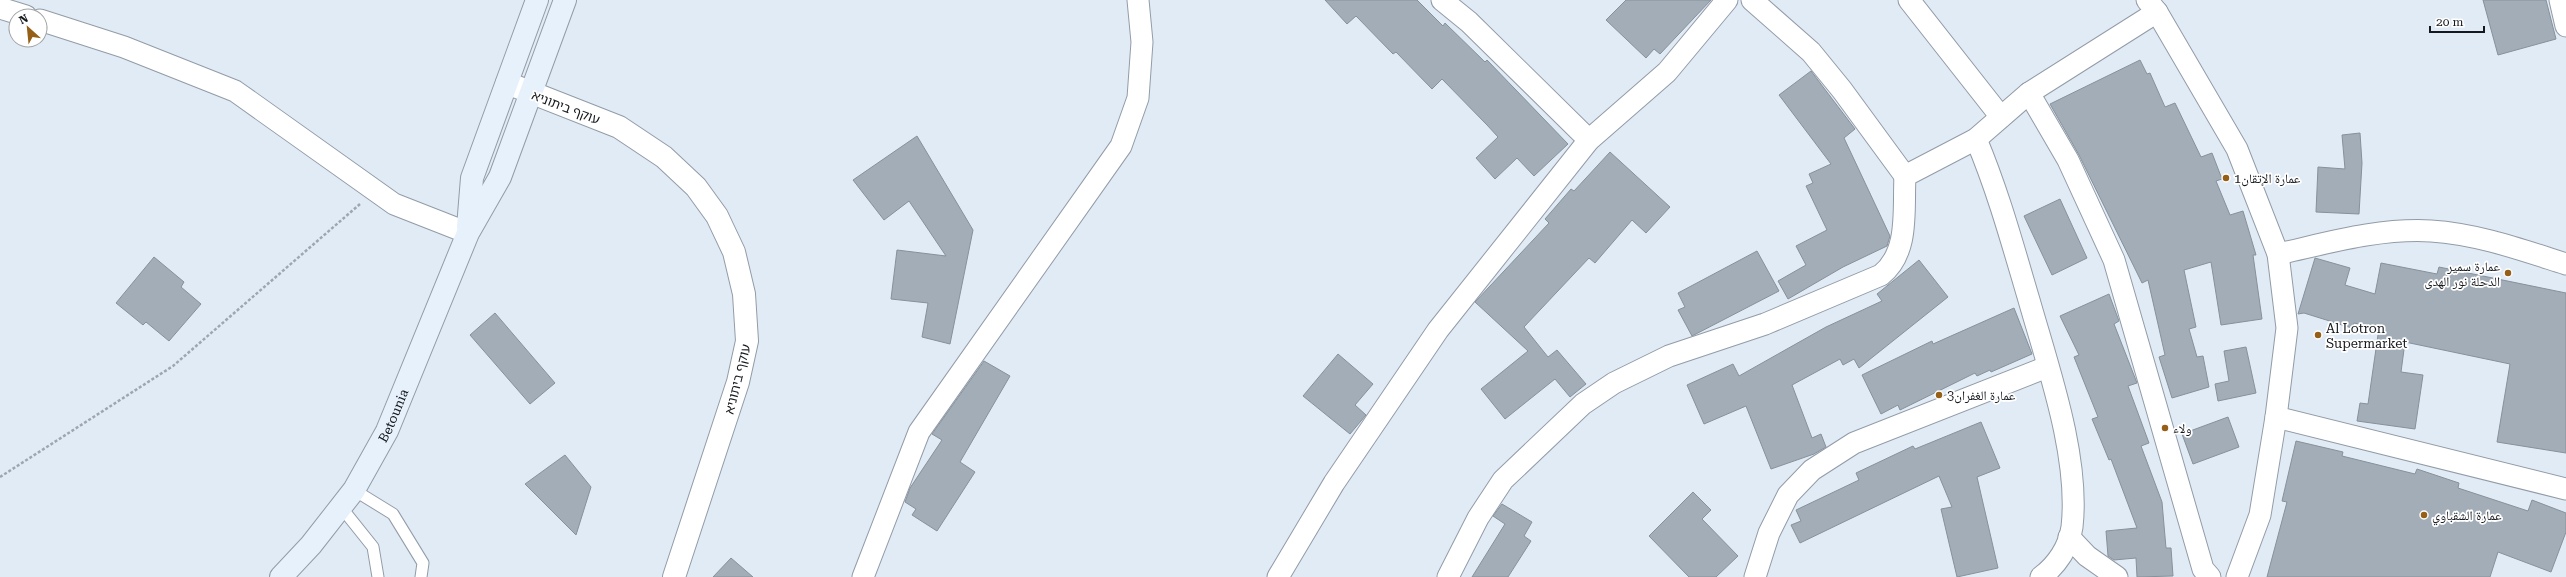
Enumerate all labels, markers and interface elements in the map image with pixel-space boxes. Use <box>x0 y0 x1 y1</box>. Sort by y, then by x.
north arrow <box>8 8 48 48</box>
scale bar <box>2430 8 2484 34</box>
text: N <box>17 12 31 27</box>
text: 20 m <box>2436 15 2463 29</box>
street label: עוקף ביתוניא <box>530 88 602 127</box>
place label: عمارة الإتقان1 <box>2234 171 2301 187</box>
marker: عمارة الإتقان1 <box>2221 173 2231 183</box>
place label: عمارة سمير الدحلة نور الهدى <box>2424 259 2500 290</box>
marker: عمارة سمير الدحلة نور الهدى <box>2503 268 2513 278</box>
place label: Al Lotron Supermarket <box>2326 321 2407 351</box>
marker: Al Lotron Supermarket <box>2313 330 2323 340</box>
street label: עוקף ביתוניא <box>722 342 754 416</box>
street label: Betounia <box>375 387 411 445</box>
place label: عمارة الغفران3 <box>1947 388 2016 404</box>
marker: عمارة الغفران3 <box>1934 390 1944 400</box>
place label: ولاء <box>2173 421 2192 437</box>
marker: ولاء <box>2160 423 2170 433</box>
place label: عمارة الشقباوي <box>2432 508 2502 526</box>
marker: عمارة الشقباوي <box>2419 510 2429 520</box>

